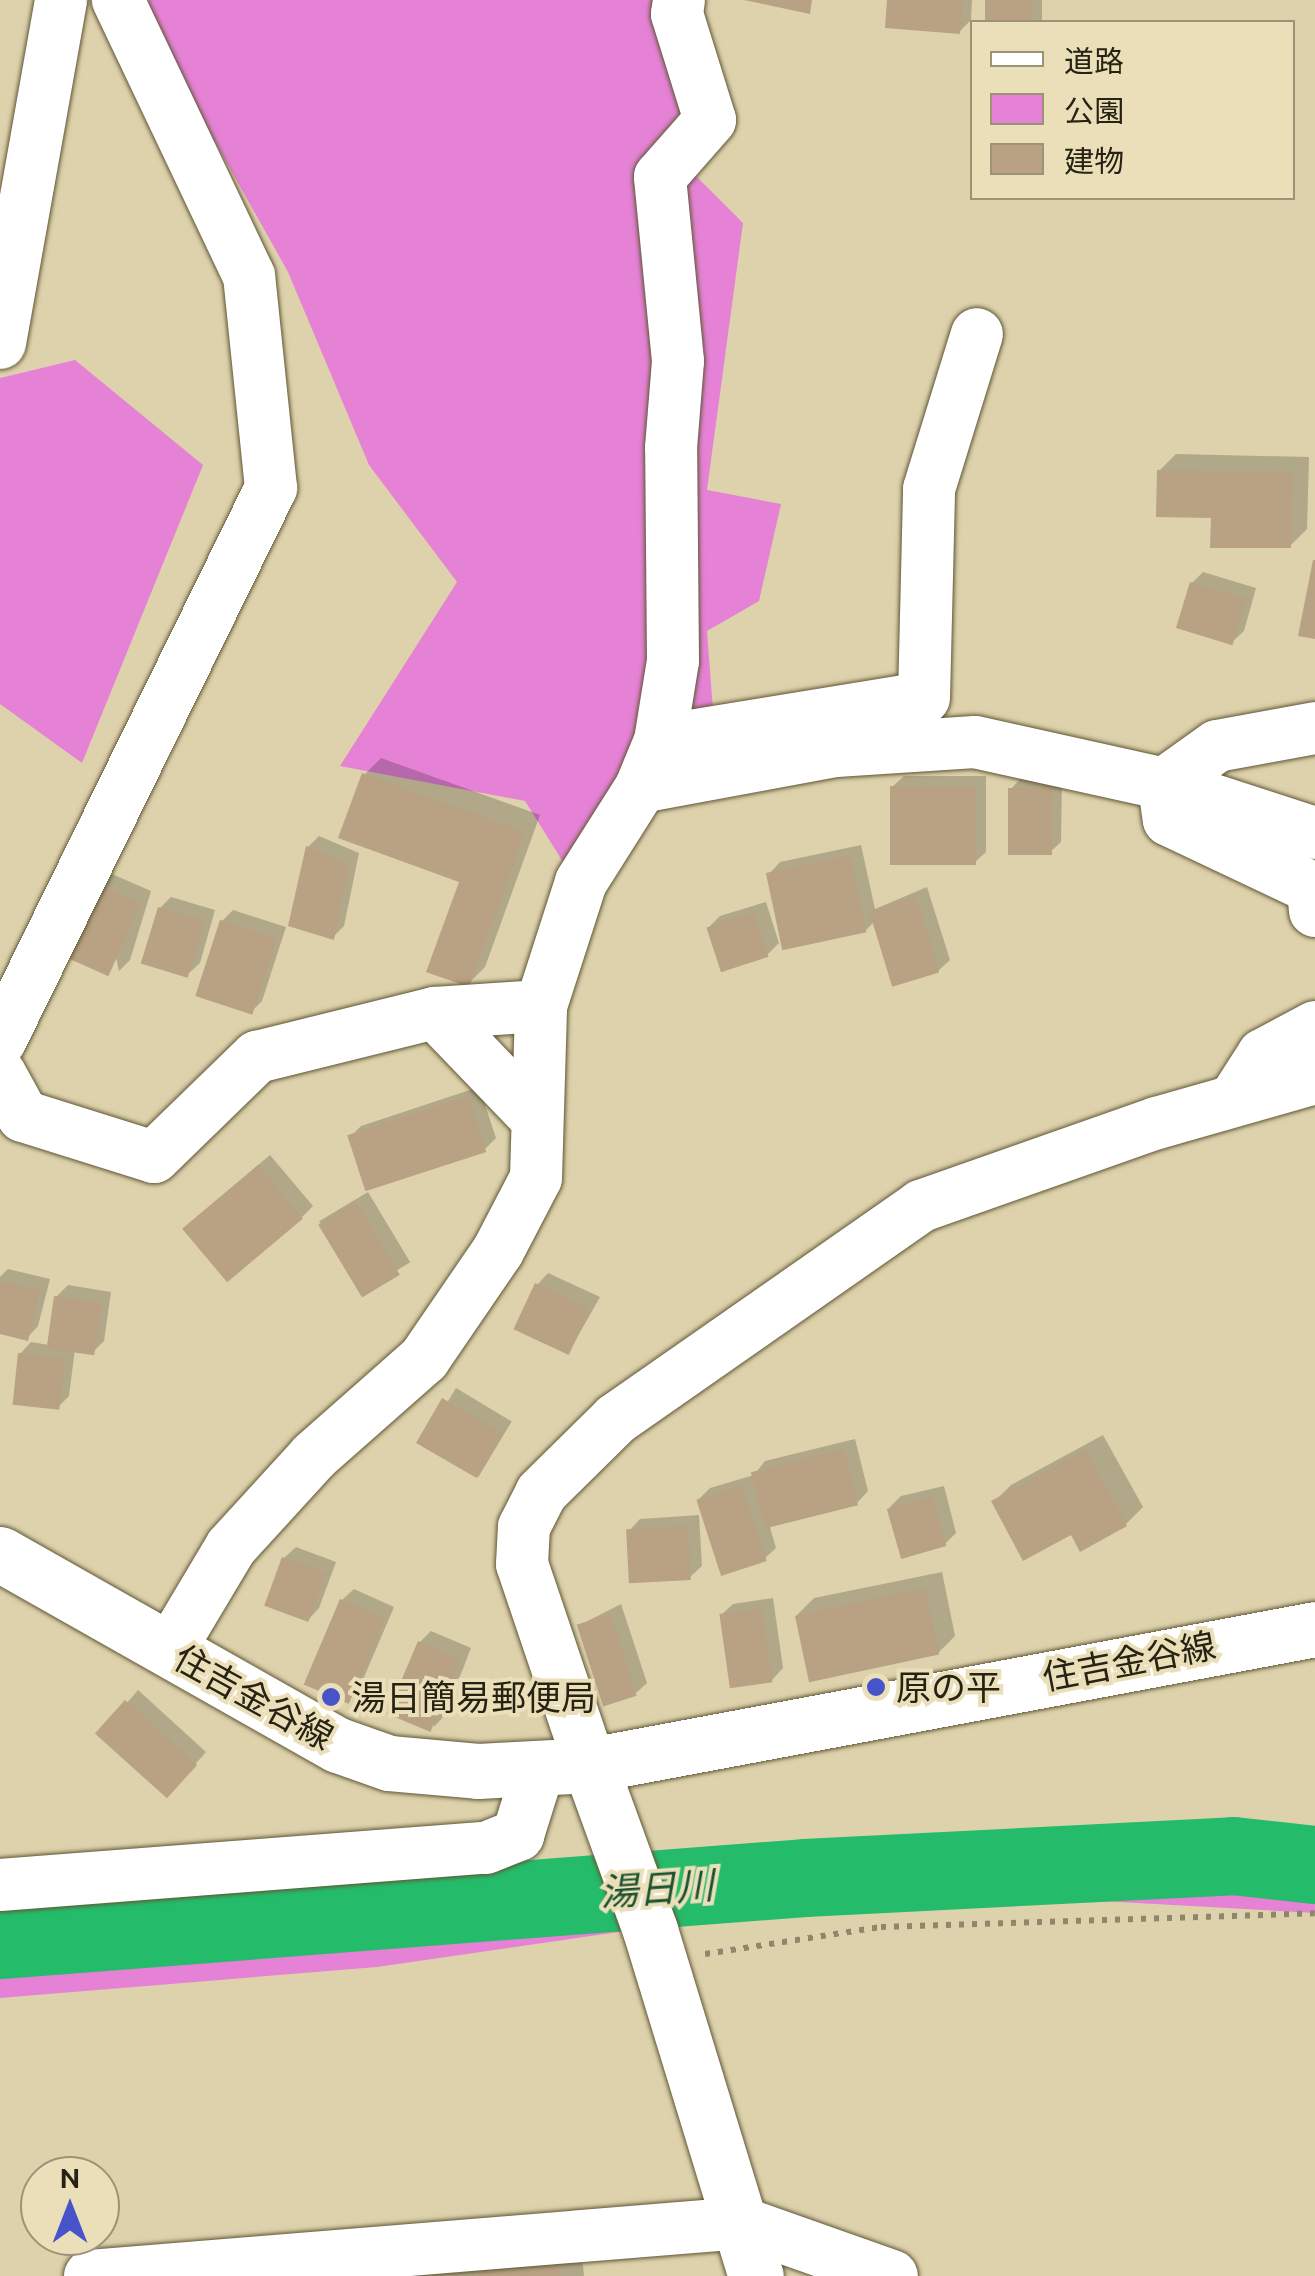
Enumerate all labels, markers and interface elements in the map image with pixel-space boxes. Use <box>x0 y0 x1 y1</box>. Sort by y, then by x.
legend <box>970 20 1295 200</box>
text: 道路 <box>1064 44 1124 78</box>
text: 公園 <box>1064 94 1124 128</box>
text: 建物 <box>1064 144 1124 178</box>
street label: 住吉金谷線 <box>1039 1624 1219 1698</box>
street label: 住吉金谷線 <box>167 1636 341 1758</box>
place label: 原の平 <box>896 1666 1001 1708</box>
place label: 湯日簡易郵便局 <box>351 1676 596 1718</box>
marker: 原の平 <box>865 1676 887 1698</box>
marker: 湯日簡易郵便局 <box>320 1686 342 1708</box>
water label: 湯日川 <box>599 1862 715 1916</box>
north arrow <box>20 2156 120 2256</box>
text: N <box>60 2162 80 2193</box>

